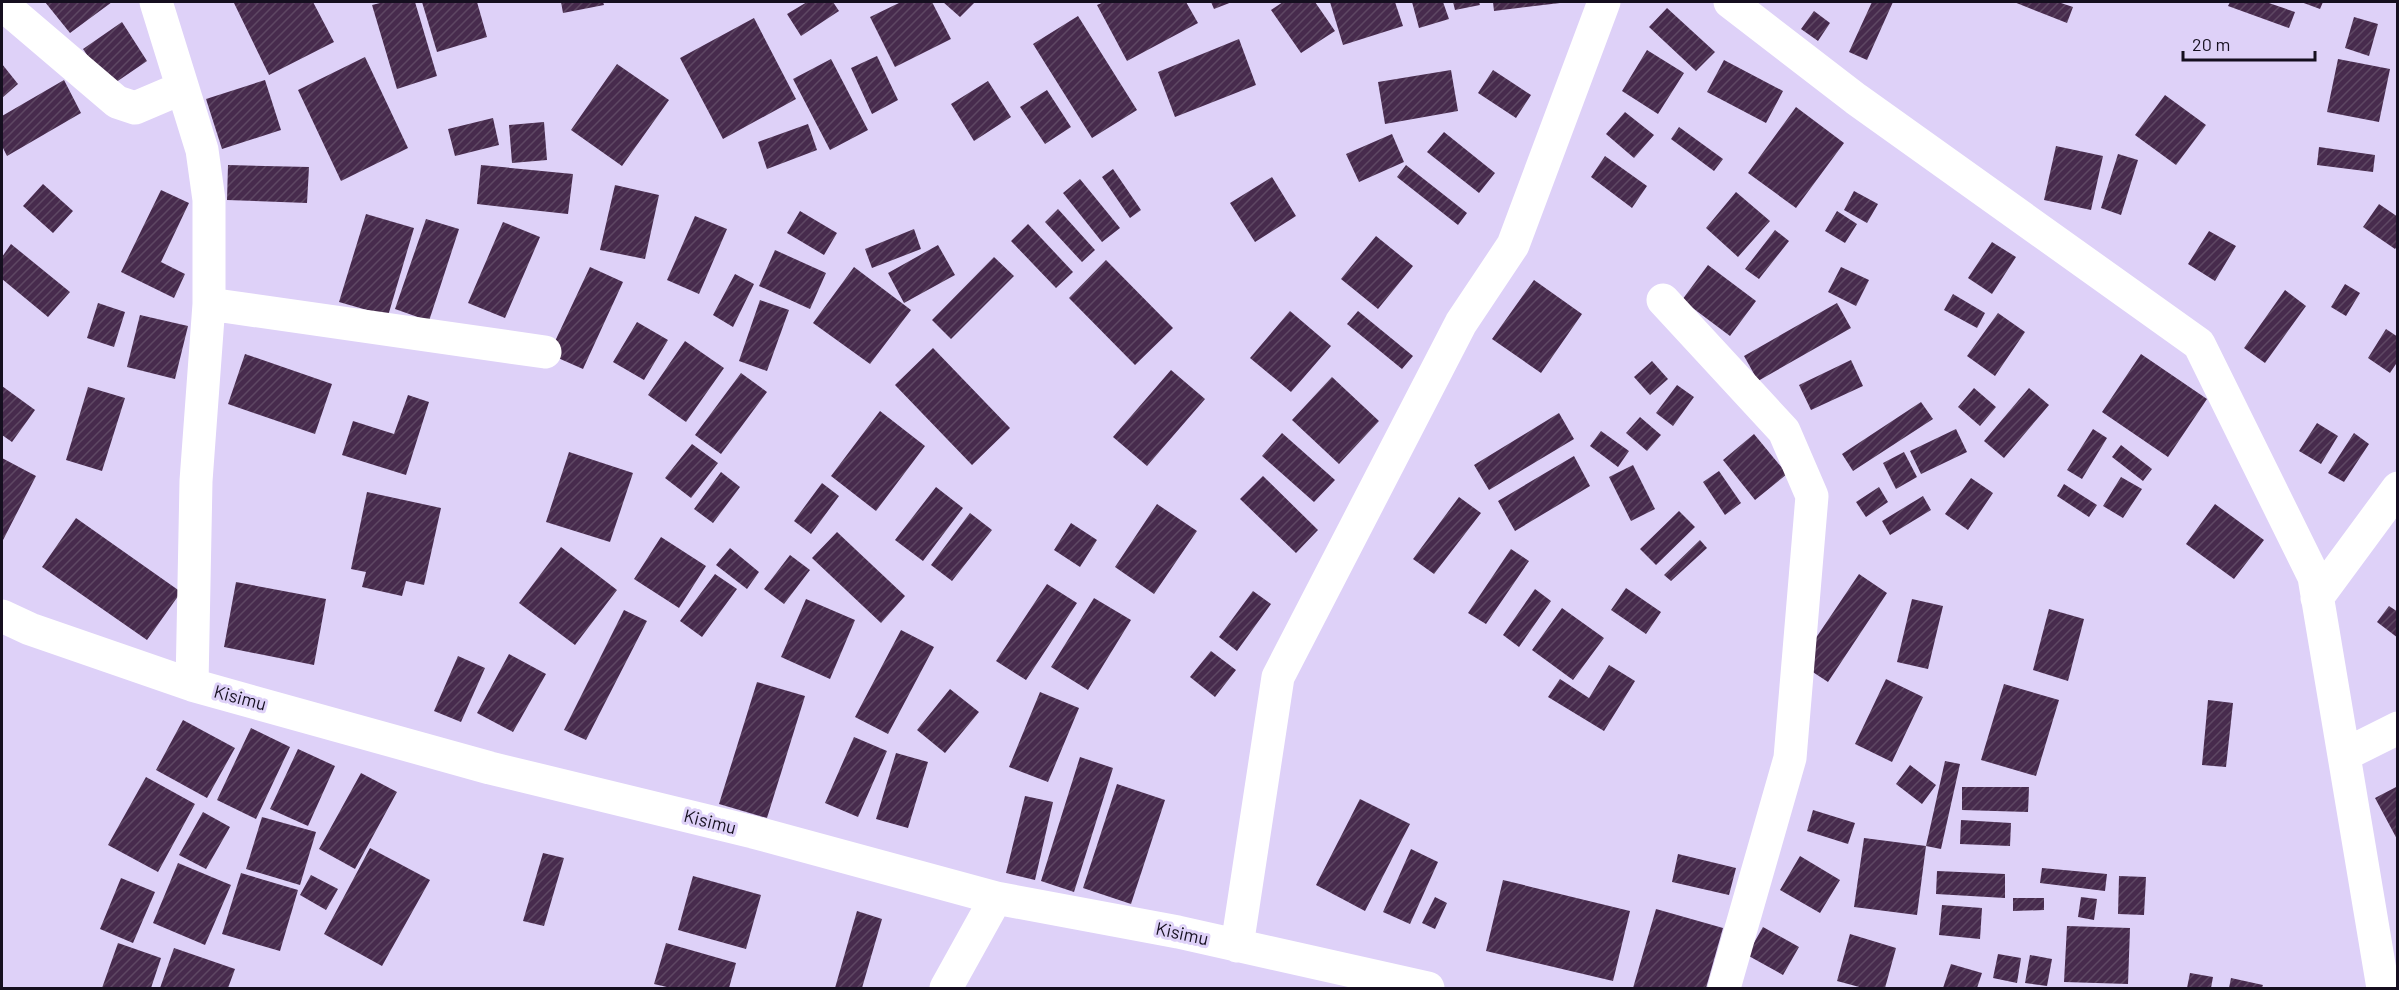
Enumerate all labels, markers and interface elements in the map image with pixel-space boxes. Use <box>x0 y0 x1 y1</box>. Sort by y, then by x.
scale bar <box>2183 24 2315 62</box>
text: 20 m <box>2192 33 2230 55</box>
street label: Kisimu <box>212 680 269 715</box>
street label: Kisimu <box>682 804 739 838</box>
street label: Kisimu <box>1154 917 1211 949</box>

